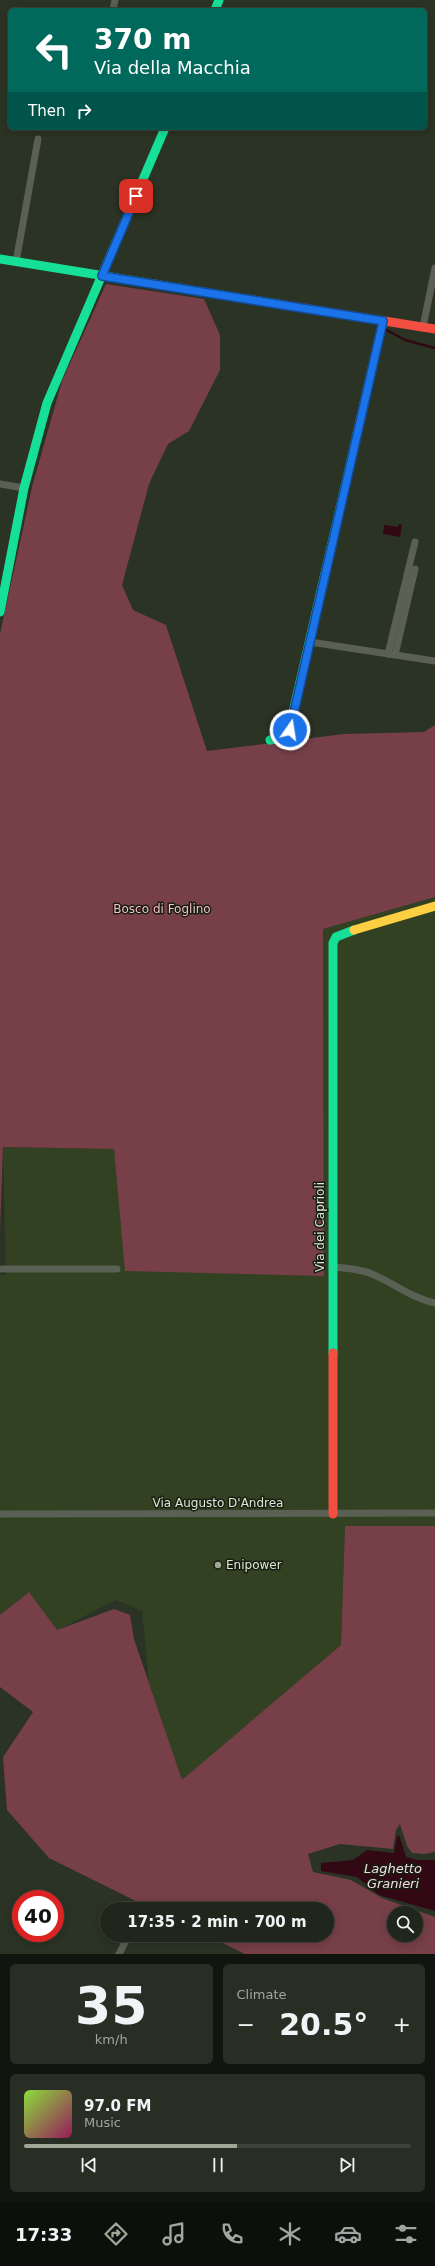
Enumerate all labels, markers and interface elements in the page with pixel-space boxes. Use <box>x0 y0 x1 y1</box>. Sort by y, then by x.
text: 370 m <box>94 23 191 56</box>
icon: left <box>28 24 80 76</box>
text: Via della Macchia <box>94 57 251 78</box>
icon: right <box>73 100 95 122</box>
text: Then <box>28 102 65 120</box>
pin <box>119 179 153 213</box>
icon: arrive <box>125 185 147 207</box>
position arrow <box>269 709 311 751</box>
park label: Bosco di Foglino <box>113 902 211 916</box>
street label: Via dei Caprioli <box>313 1182 327 1272</box>
street label: Via Augusto D'Andrea <box>153 1496 283 1510</box>
place label: Enipower <box>226 1558 282 1572</box>
marker: Enipower <box>213 1560 223 1570</box>
water label: Laghetto Granieri <box>364 1861 422 1891</box>
speed limit sign: 40 <box>12 1890 64 1942</box>
map controls <box>387 1906 423 1942</box>
button: search <box>387 1906 423 1942</box>
text: 17:35 · 2 min · 700 m <box>127 1913 307 1931</box>
text: 35 <box>75 1976 147 2036</box>
text: Climate <box>237 1987 287 2002</box>
text: 20.5° <box>279 2007 368 2042</box>
text: − <box>237 2012 255 2037</box>
text: + <box>393 2012 411 2037</box>
text: km/h <box>95 2032 128 2047</box>
text: 97.0 FM <box>84 2097 151 2115</box>
text: Music <box>84 2115 121 2130</box>
icon: previous <box>78 2154 100 2176</box>
icon: pause <box>207 2154 229 2176</box>
icon: next <box>336 2154 358 2176</box>
icon: directions <box>102 2220 130 2248</box>
icon: music <box>160 2220 188 2248</box>
icon: phone <box>218 2220 246 2248</box>
icon: climate <box>276 2220 304 2248</box>
icon: car <box>334 2220 362 2248</box>
icon: filters <box>392 2220 420 2248</box>
text: 17:33 <box>15 2224 72 2245</box>

